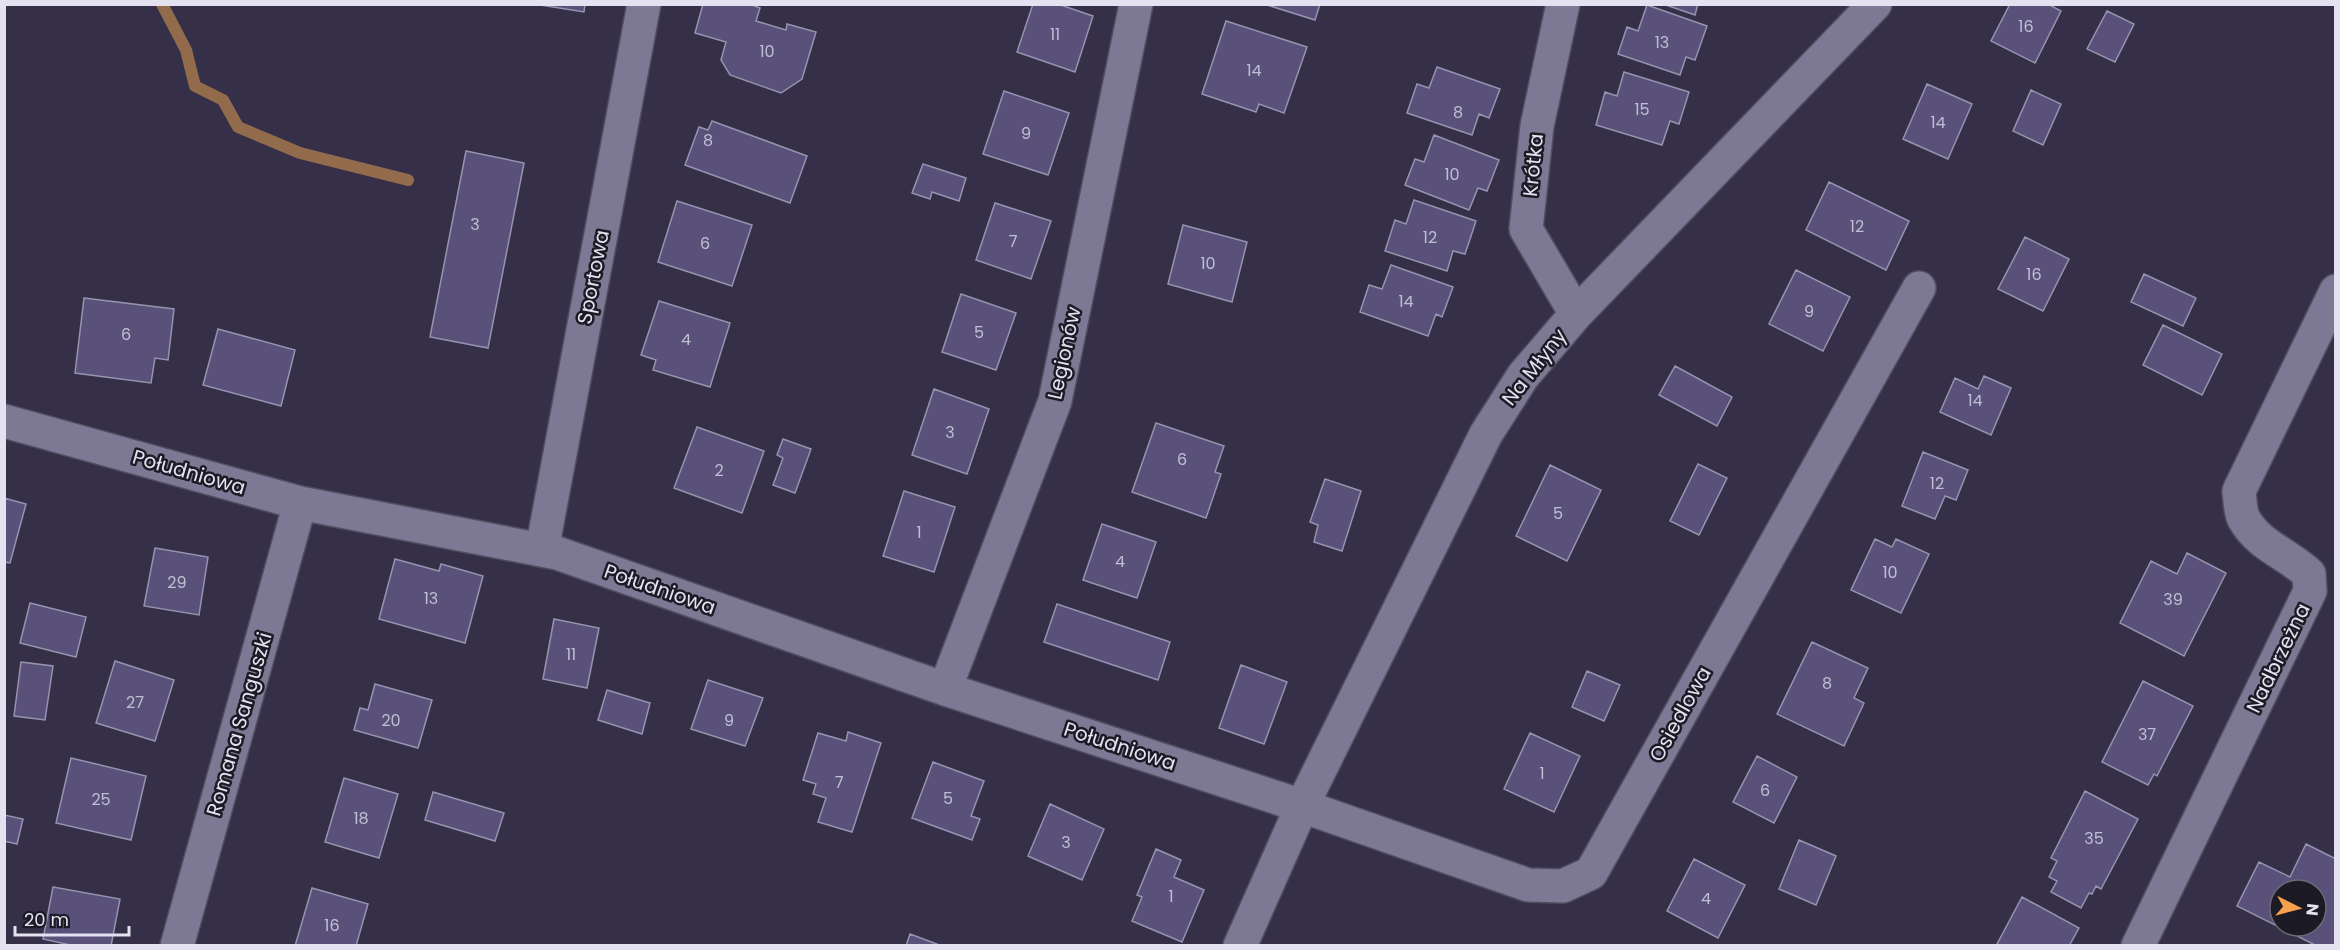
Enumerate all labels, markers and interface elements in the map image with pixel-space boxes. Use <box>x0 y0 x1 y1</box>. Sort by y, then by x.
house number: 16 <box>2018 15 2034 38</box>
house number: 11 <box>1050 23 1060 46</box>
house number: 13 <box>1655 31 1669 54</box>
house number: 10 <box>759 40 775 63</box>
house number: 14 <box>1246 59 1262 82</box>
house number: 15 <box>1634 98 1650 121</box>
house number: 8 <box>1453 101 1463 124</box>
house number: 14 <box>1930 111 1946 134</box>
house number: 9 <box>1021 122 1031 145</box>
house number: 8 <box>703 129 713 152</box>
street label: Krótka <box>1516 132 1550 198</box>
house number: 10 <box>1444 163 1460 186</box>
house number: 3 <box>470 213 480 236</box>
house number: 12 <box>1850 215 1864 238</box>
house number: 12 <box>1423 226 1437 249</box>
street label: Sportowa <box>570 227 616 327</box>
house number: 7 <box>1009 230 1018 253</box>
house number: 6 <box>700 232 710 255</box>
house number: 10 <box>1200 252 1216 275</box>
house number: 16 <box>2026 263 2042 286</box>
house number: 14 <box>1398 290 1414 313</box>
house number: 9 <box>1804 300 1814 323</box>
street label: Legionów <box>1041 303 1088 402</box>
house number: 5 <box>974 321 984 344</box>
house number: 6 <box>121 323 131 346</box>
street label: Na Młyny <box>1495 323 1573 411</box>
house number: 4 <box>681 328 691 351</box>
house number: 14 <box>1967 389 1983 412</box>
house number: 3 <box>945 421 955 444</box>
street label: Południowa <box>129 443 249 501</box>
house number: 6 <box>1177 448 1187 471</box>
house number: 2 <box>714 459 724 482</box>
house number: 12 <box>1930 472 1944 495</box>
house number: 5 <box>1553 502 1563 525</box>
house number: 1 <box>916 521 922 544</box>
house number: 4 <box>1115 550 1125 573</box>
street label: Południowa <box>601 557 719 621</box>
house number: 10 <box>1882 561 1898 584</box>
house number: 29 <box>167 571 187 594</box>
house number: 13 <box>424 587 438 610</box>
house number: 39 <box>2163 588 2183 611</box>
street label: Nadbrzeżna <box>2239 598 2317 718</box>
street label: Romana Sanguszki <box>199 629 279 819</box>
house number: 11 <box>566 643 576 666</box>
street label: Osiedlowa <box>1642 661 1718 767</box>
house number: 8 <box>1822 672 1832 695</box>
house number: 27 <box>126 691 144 714</box>
house number: 20 <box>381 709 401 732</box>
house number: 9 <box>724 709 734 732</box>
street label: Południowa <box>1060 715 1180 777</box>
house number: 37 <box>2138 723 2156 746</box>
house number: 1 <box>1539 762 1545 785</box>
house number: 7 <box>835 771 844 794</box>
house number: 6 <box>1760 779 1770 802</box>
house number: 5 <box>943 787 953 810</box>
house number: 25 <box>91 788 111 811</box>
house number: 18 <box>353 807 369 830</box>
house number: 35 <box>2084 827 2104 850</box>
house number: 3 <box>1061 831 1071 854</box>
north arrow <box>2268 878 2328 938</box>
house number: 1 <box>1168 885 1174 908</box>
house number: 4 <box>1701 887 1711 910</box>
scale bar <box>15 899 129 937</box>
text: N <box>2300 902 2324 917</box>
text: 20 m <box>24 907 69 932</box>
house number: 16 <box>324 914 340 937</box>

